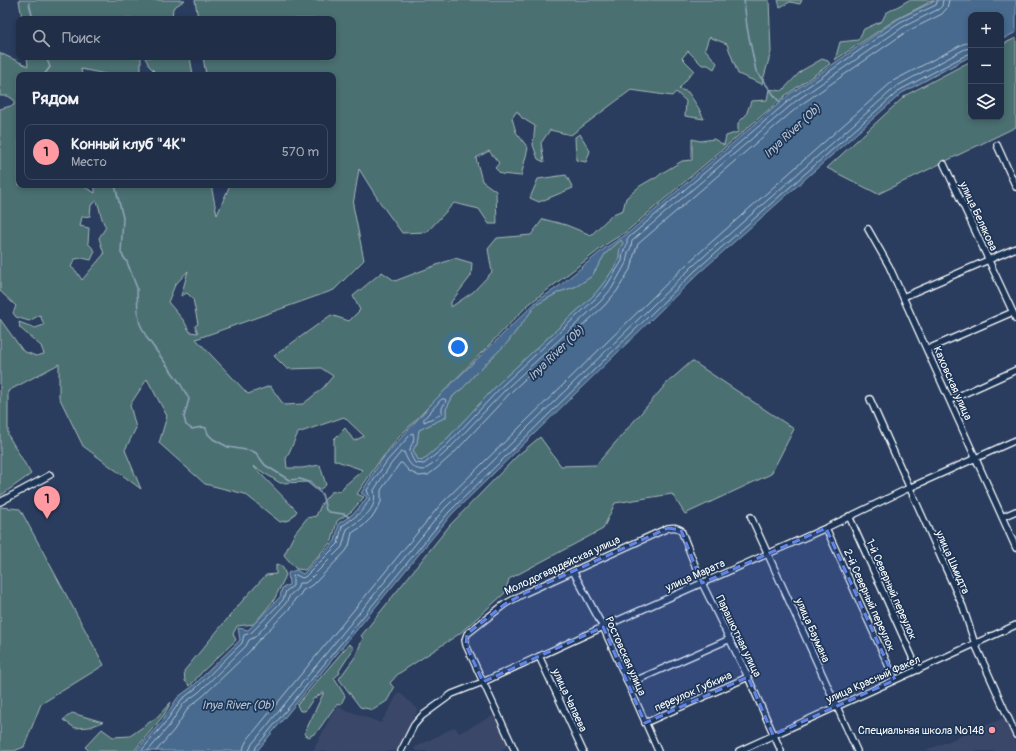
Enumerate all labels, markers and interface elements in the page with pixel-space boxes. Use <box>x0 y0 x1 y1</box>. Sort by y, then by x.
map controls <box>968 12 1004 120</box>
button: + <box>968 12 1004 48</box>
search box <box>16 16 336 60</box>
icon: search <box>30 27 52 49</box>
text: Поиск <box>62 29 101 48</box>
button: − <box>968 48 1004 84</box>
button: layers <box>968 84 1004 120</box>
text: Рядом <box>32 88 79 109</box>
water label: Inya River (Ob) <box>761 101 824 162</box>
text: Конный клуб "4К" <box>71 135 186 154</box>
text: 1 <box>43 144 49 160</box>
text: 570 m <box>282 144 319 160</box>
text: Место <box>71 154 107 170</box>
street label: улица Белякова <box>956 179 1000 253</box>
water label: Inya River (Ob) <box>525 323 588 384</box>
your location <box>448 337 468 357</box>
street label: Каховская улица <box>930 344 975 422</box>
pin: 1 <box>34 486 60 519</box>
street label: улица Шмидта <box>932 528 972 596</box>
street label: Молодогвардейская улица <box>502 533 622 598</box>
street label: 1-й Северный переулок <box>863 537 920 642</box>
street label: 2-й Северный переулок <box>841 547 898 654</box>
street label: улица Марата <box>663 557 727 595</box>
street label: Парашютная улица <box>713 593 764 679</box>
street label: улица Баумана <box>792 595 833 664</box>
street label: Ростовская улица <box>602 615 649 698</box>
street label: улица Красный Факел <box>823 653 922 706</box>
street label: улица Чапаева <box>549 666 590 734</box>
street label: переулок Губкина <box>652 669 734 714</box>
water label: Inya River (Ob) <box>202 698 274 713</box>
place label: Специальная школа №148 <box>858 724 984 737</box>
marker: Специальная школа №148 <box>987 725 997 735</box>

